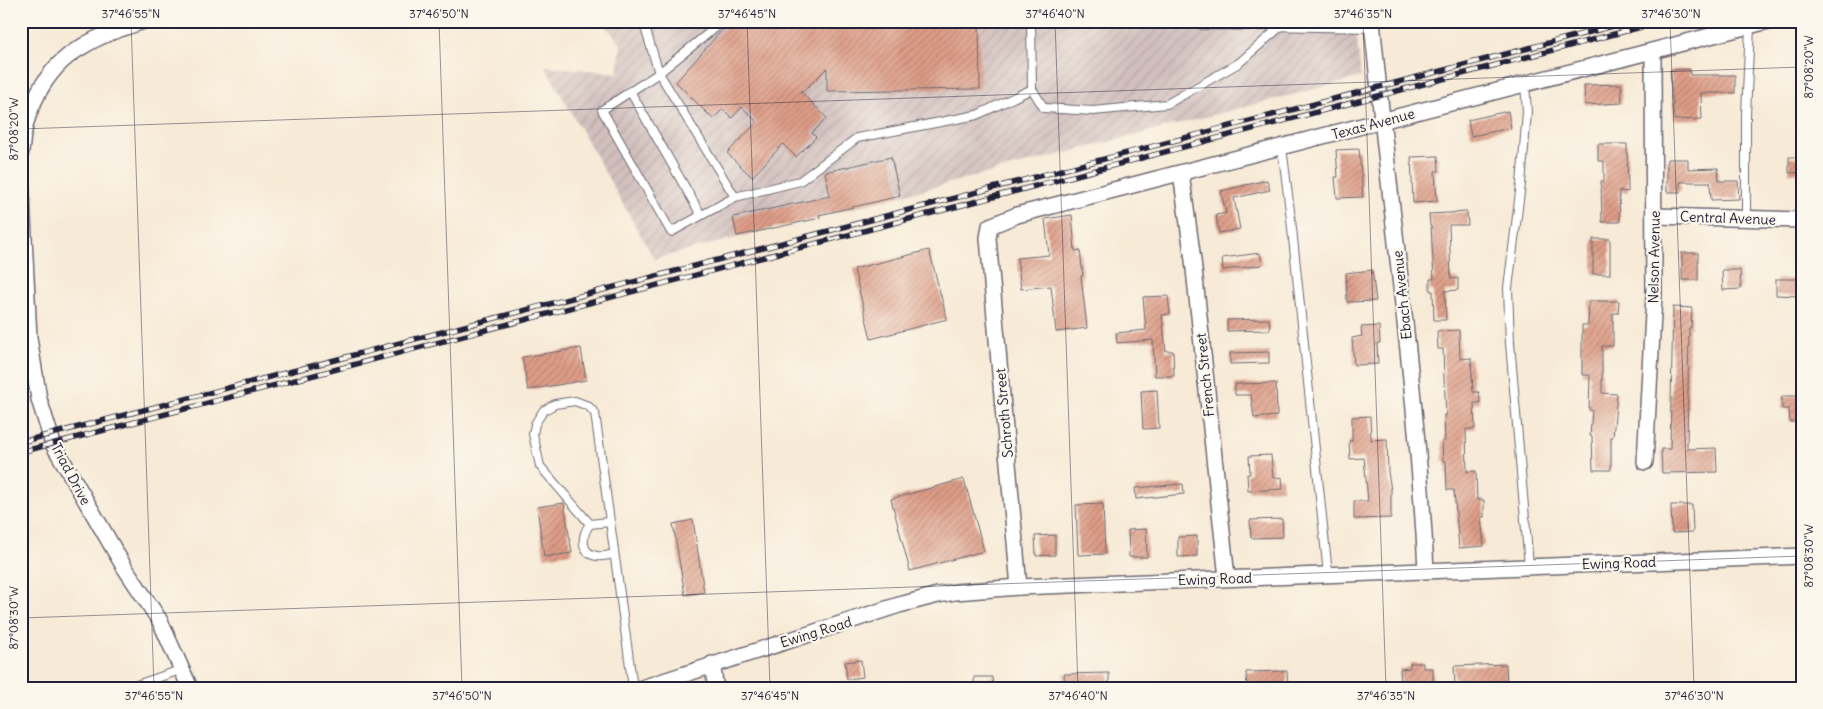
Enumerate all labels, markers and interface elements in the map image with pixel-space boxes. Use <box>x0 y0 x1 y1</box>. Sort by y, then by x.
text: 37°46'55"N <box>102 6 160 21</box>
text: 37°46'50"N <box>409 6 469 21</box>
text: 37°46'45"N <box>718 6 776 21</box>
text: 37°46'40"N <box>1025 6 1085 21</box>
text: 37°46'35"N <box>1334 6 1392 21</box>
text: 37°46'30"N <box>1641 6 1701 21</box>
text: 87°08'20"W <box>1801 35 1816 99</box>
text: 87°08'20"W <box>6 97 21 161</box>
street label: Texas Avenue <box>1330 104 1416 144</box>
street label: Central Avenue <box>1680 207 1776 229</box>
street label: Nelson Avenue <box>1644 210 1664 304</box>
street label: Ebach Avenue <box>1388 250 1416 340</box>
street label: French Street <box>1192 332 1218 418</box>
street label: Schroth Street <box>991 367 1017 459</box>
street label: Triad Drive <box>47 440 95 508</box>
text: 87°08'30"W <box>1801 524 1816 588</box>
street label: Ewing Road <box>1582 553 1656 573</box>
street label: Ewing Road <box>1178 569 1252 589</box>
text: 87°08'30"W <box>6 586 21 650</box>
street label: Ewing Road <box>778 613 854 651</box>
text: 37°46'55"N <box>125 688 183 703</box>
text: 37°46'50"N <box>432 688 492 703</box>
text: 37°46'45"N <box>741 688 799 703</box>
text: 37°46'40"N <box>1048 688 1108 703</box>
text: 37°46'35"N <box>1357 688 1415 703</box>
text: 37°46'30"N <box>1664 688 1724 703</box>

